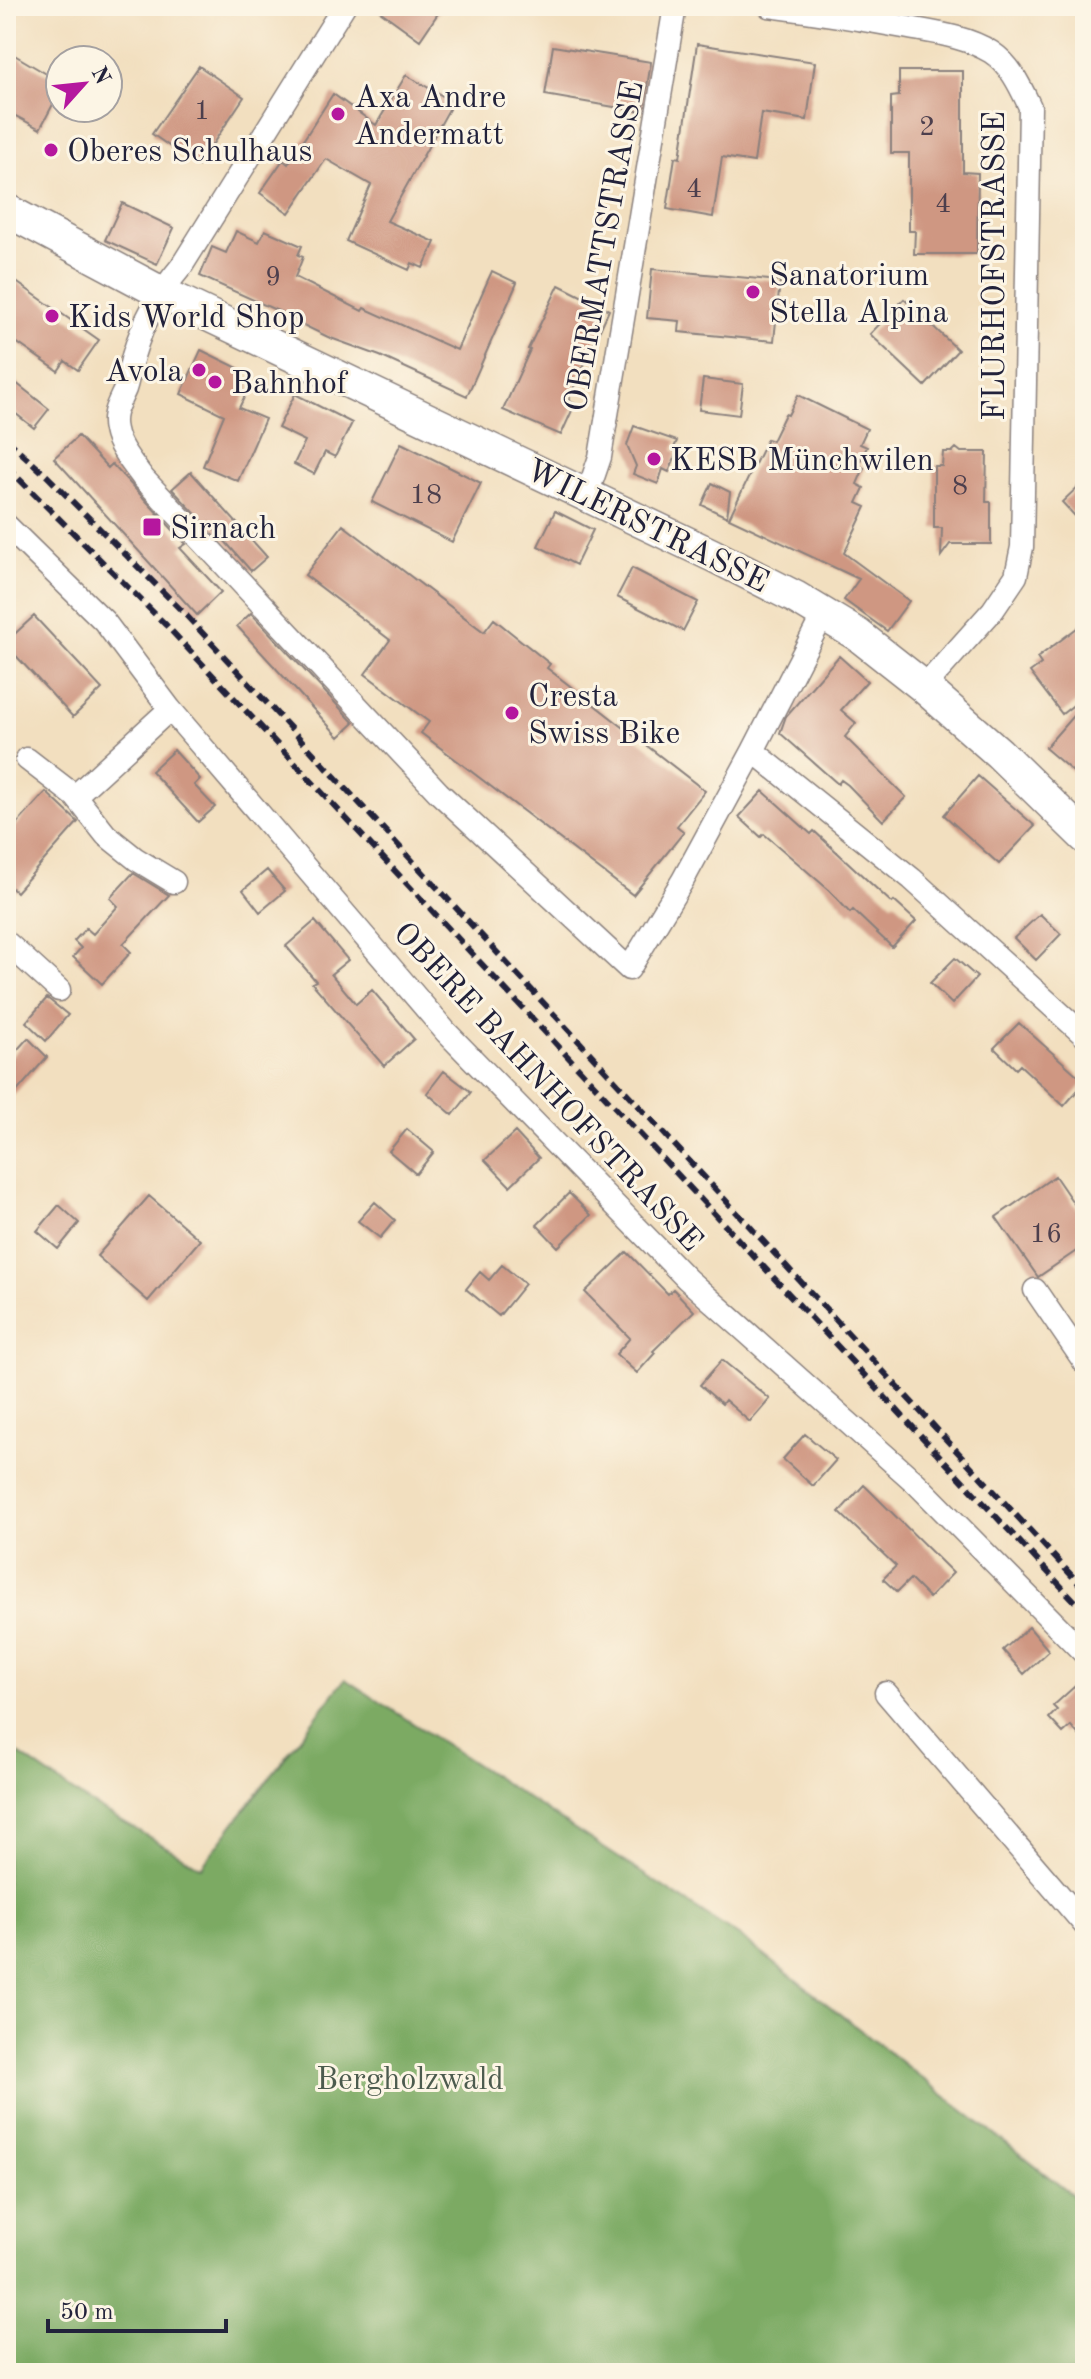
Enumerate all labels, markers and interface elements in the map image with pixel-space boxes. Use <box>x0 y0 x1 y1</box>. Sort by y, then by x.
north arrow <box>44 44 124 124</box>
text: N <box>86 63 114 88</box>
street label: OBERMATTSTRASSE <box>561 79 651 414</box>
place label: Axa Andre Andermatt <box>354 83 506 152</box>
house number: 1 <box>194 98 210 126</box>
marker: Axa Andre Andermatt <box>329 105 347 123</box>
street label: FLURHOFSTRASSE <box>980 111 1012 421</box>
house number: 2 <box>919 114 935 142</box>
place label: Oberes Schulhaus <box>67 137 312 169</box>
marker: Oberes Schulhaus <box>42 141 60 159</box>
house number: 4 <box>686 176 702 204</box>
house number: 4 <box>935 191 951 219</box>
place label: Sanatorium Stella Alpina <box>769 261 948 330</box>
house number: 9 <box>265 264 281 292</box>
marker: Sanatorium Stella Alpina <box>744 283 762 301</box>
place label: Kids World Shop <box>68 303 304 335</box>
marker: Kids World Shop <box>43 307 61 325</box>
place label: Avola <box>105 357 183 389</box>
marker: Avola <box>190 361 208 379</box>
place label: Bahnhof <box>231 369 349 401</box>
marker: Bahnhof <box>206 373 224 391</box>
place label: KESB Münchwilen <box>670 446 934 478</box>
marker: KESB Münchwilen <box>645 450 663 468</box>
street label: WILERSTRASSE <box>521 455 773 600</box>
house number: 8 <box>952 473 968 501</box>
house number: 18 <box>410 482 442 510</box>
place label: Sirnach <box>170 514 276 546</box>
marker: Sirnach <box>141 516 163 538</box>
place label: Cresta Swiss Bike <box>528 682 680 751</box>
marker: Cresta Swiss Bike <box>503 704 521 722</box>
street label: OBERE BAHNHOFSTRASSE <box>386 917 707 1259</box>
house number: 16 <box>1030 1221 1062 1249</box>
park label: Bergholzwald <box>316 2065 504 2097</box>
scale bar <box>48 2283 226 2333</box>
text: 50 m <box>60 2301 114 2325</box>

